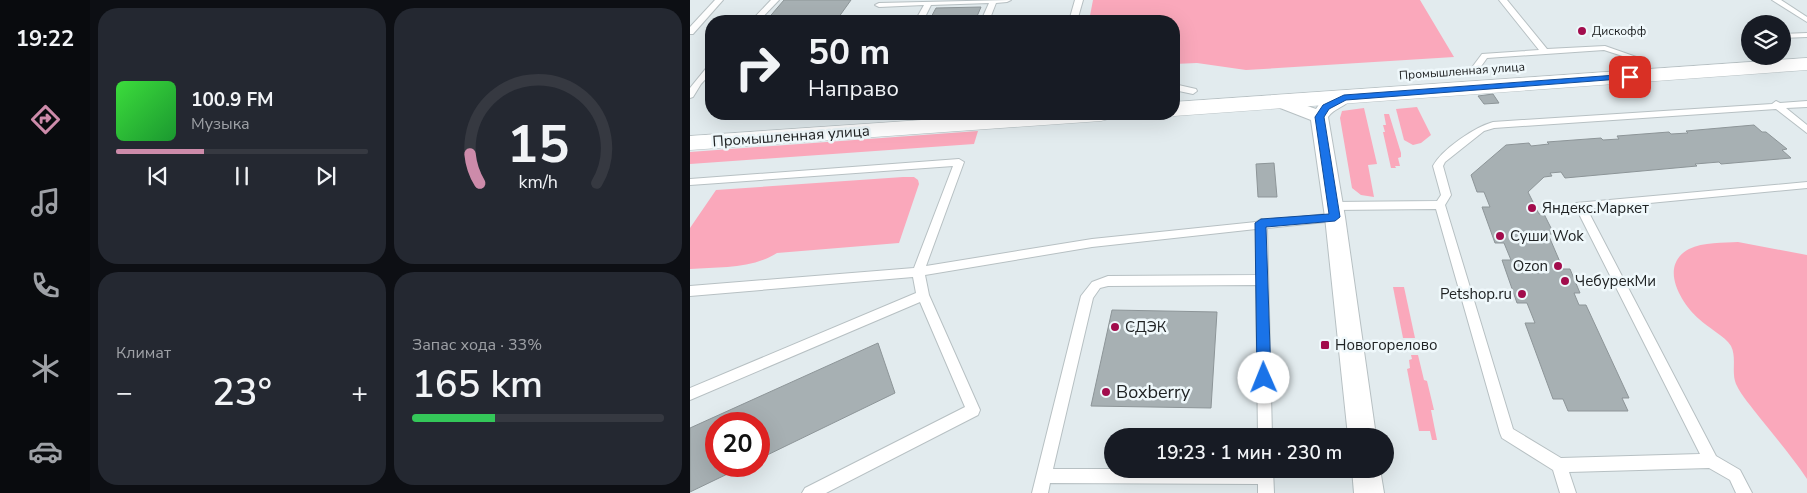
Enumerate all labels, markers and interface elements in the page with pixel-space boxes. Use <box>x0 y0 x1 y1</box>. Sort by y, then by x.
map controls <box>1741 15 1791 65</box>
button: layers <box>1741 15 1791 65</box>
place label: Дискофф <box>1592 23 1646 39</box>
text: 19:22 <box>16 24 74 54</box>
marker: Дискофф <box>1576 25 1588 37</box>
text: 50 m <box>808 29 890 76</box>
icon: right <box>725 35 790 100</box>
pin <box>1609 56 1651 98</box>
street label: Промышленная улица <box>1398 59 1526 83</box>
icon: arrive <box>1616 63 1644 91</box>
text: Направо <box>808 74 899 104</box>
text: 100.9 FM <box>191 87 274 113</box>
icon: directions <box>28 102 63 137</box>
text: 15 <box>507 109 569 180</box>
text: Музыка <box>191 113 250 135</box>
street label: Промышленная улица <box>712 121 870 151</box>
icon: previous <box>144 162 172 190</box>
icon: pause <box>228 162 256 190</box>
icon: next <box>312 162 340 190</box>
text: km/h <box>518 170 558 194</box>
icon: music <box>28 185 63 220</box>
place label: Яндекс.Маркет <box>1542 198 1649 218</box>
marker: Яндекс.Маркет <box>1526 202 1538 214</box>
place label: Суши Wok <box>1510 226 1584 246</box>
marker: Суши Wok <box>1494 230 1506 242</box>
place label: Ozon <box>1513 256 1548 276</box>
marker: Ozon <box>1552 260 1564 272</box>
icon: phone <box>28 268 63 303</box>
place label: ЧебурекМи <box>1575 271 1656 291</box>
marker: ЧебурекМи <box>1559 275 1571 287</box>
place label: Petshop.ru <box>1440 284 1512 304</box>
marker: Petshop.ru <box>1516 288 1528 300</box>
place label: СДЭК <box>1125 317 1167 337</box>
marker: СДЭК <box>1109 321 1121 333</box>
text: Запас хода · 33% <box>412 334 542 356</box>
place label: Новогорелово <box>1335 335 1437 355</box>
marker: Новогорелово <box>1319 339 1331 351</box>
text: Климат <box>116 342 171 364</box>
icon: climate <box>28 351 63 386</box>
position arrow <box>1237 351 1289 403</box>
text: 165 km <box>412 359 543 410</box>
text: 23° <box>212 367 272 418</box>
text: − <box>116 374 133 412</box>
text: + <box>351 374 368 412</box>
place label: Boxberry <box>1116 380 1191 404</box>
marker: Boxberry <box>1100 386 1112 398</box>
speed limit sign: 20 <box>705 412 770 477</box>
icon: car <box>28 434 63 469</box>
text: 19:23 · 1 мин · 230 m <box>1156 440 1342 466</box>

